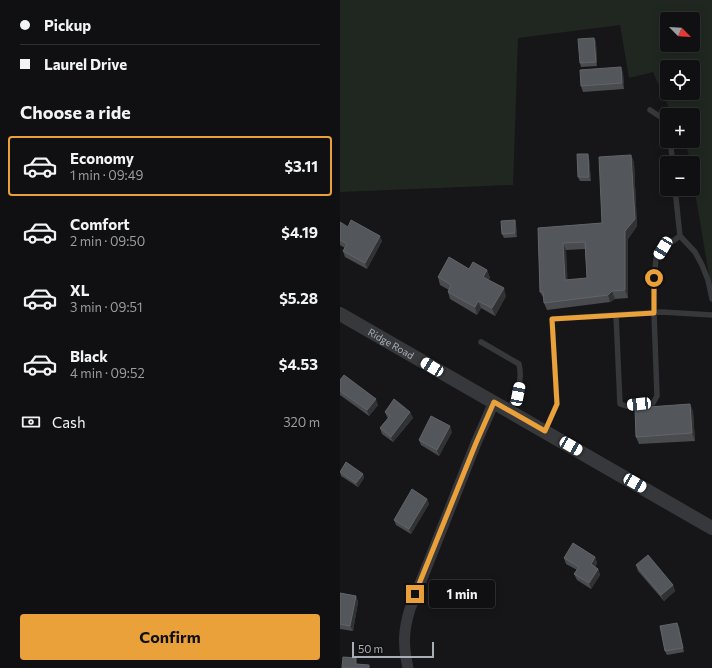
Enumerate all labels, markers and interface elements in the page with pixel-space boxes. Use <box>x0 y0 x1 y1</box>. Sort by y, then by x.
north arrow <box>660 12 700 52</box>
map controls <box>660 12 700 196</box>
text: Pickup <box>44 16 91 34</box>
text: Laurel Drive <box>44 55 127 73</box>
button: locate <box>660 60 700 100</box>
text: Choose a ride <box>20 101 131 123</box>
button: + <box>660 108 700 148</box>
icon: car <box>22 148 58 184</box>
text: Economy <box>70 149 134 167</box>
button: − <box>660 156 700 196</box>
text: $3.11 <box>284 157 318 175</box>
text: 1 min · 09:49 <box>70 167 143 183</box>
icon: car <box>22 214 58 250</box>
text: Comfort <box>70 215 130 233</box>
text: $4.19 <box>281 223 318 241</box>
text: 2 min · 09:50 <box>70 233 145 249</box>
car <box>652 235 674 261</box>
route start <box>645 269 663 287</box>
icon: car <box>22 280 58 316</box>
text: XL <box>70 281 89 299</box>
text: $5.28 <box>279 289 318 307</box>
text: 3 min · 09:51 <box>70 299 143 315</box>
street label: Ridge Road <box>366 326 416 361</box>
icon: car <box>22 346 58 382</box>
text: Black <box>70 347 108 365</box>
text: $4.53 <box>279 355 318 373</box>
car <box>419 356 445 378</box>
text: 4 min · 09:52 <box>70 365 145 381</box>
car <box>510 381 526 407</box>
car <box>626 397 652 411</box>
icon: cash <box>20 411 42 433</box>
text: Cash <box>52 413 86 431</box>
text: 320 m <box>283 414 320 430</box>
car <box>558 435 584 457</box>
car <box>622 472 648 494</box>
callout: 1 min <box>429 580 495 608</box>
route end <box>406 585 424 603</box>
text: 1 min <box>447 586 477 602</box>
button: Confirm <box>20 614 320 660</box>
scale bar <box>352 640 434 659</box>
text: 50 m <box>358 642 383 655</box>

